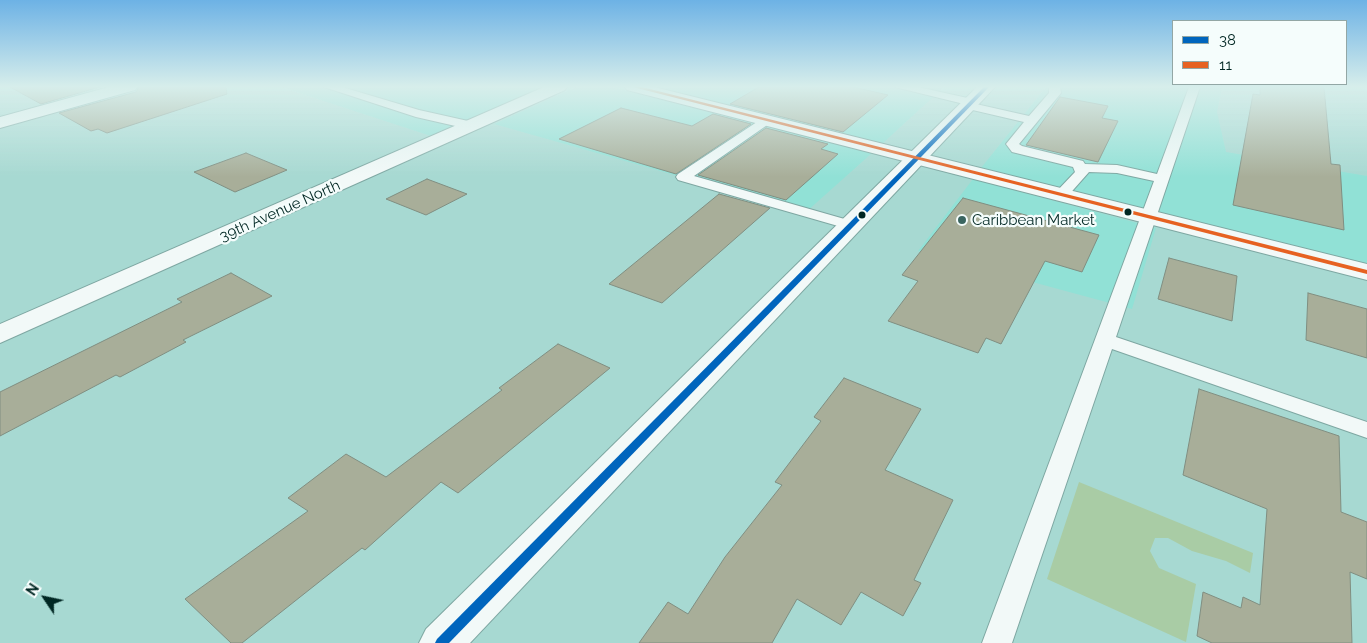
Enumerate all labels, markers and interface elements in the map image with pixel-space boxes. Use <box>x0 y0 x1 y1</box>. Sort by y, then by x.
legend <box>1172 20 1347 85</box>
text: 38 <box>1219 31 1236 49</box>
text: 11 <box>1219 56 1232 74</box>
street label: 39th Avenue North <box>217 176 343 246</box>
unlabelled marker <box>1123 207 1133 217</box>
unlabelled marker <box>857 210 867 220</box>
place label: Caribbean Market <box>972 211 1095 229</box>
marker: Caribbean Market <box>956 214 968 226</box>
north arrow <box>20 573 70 623</box>
text: N <box>23 581 42 599</box>

